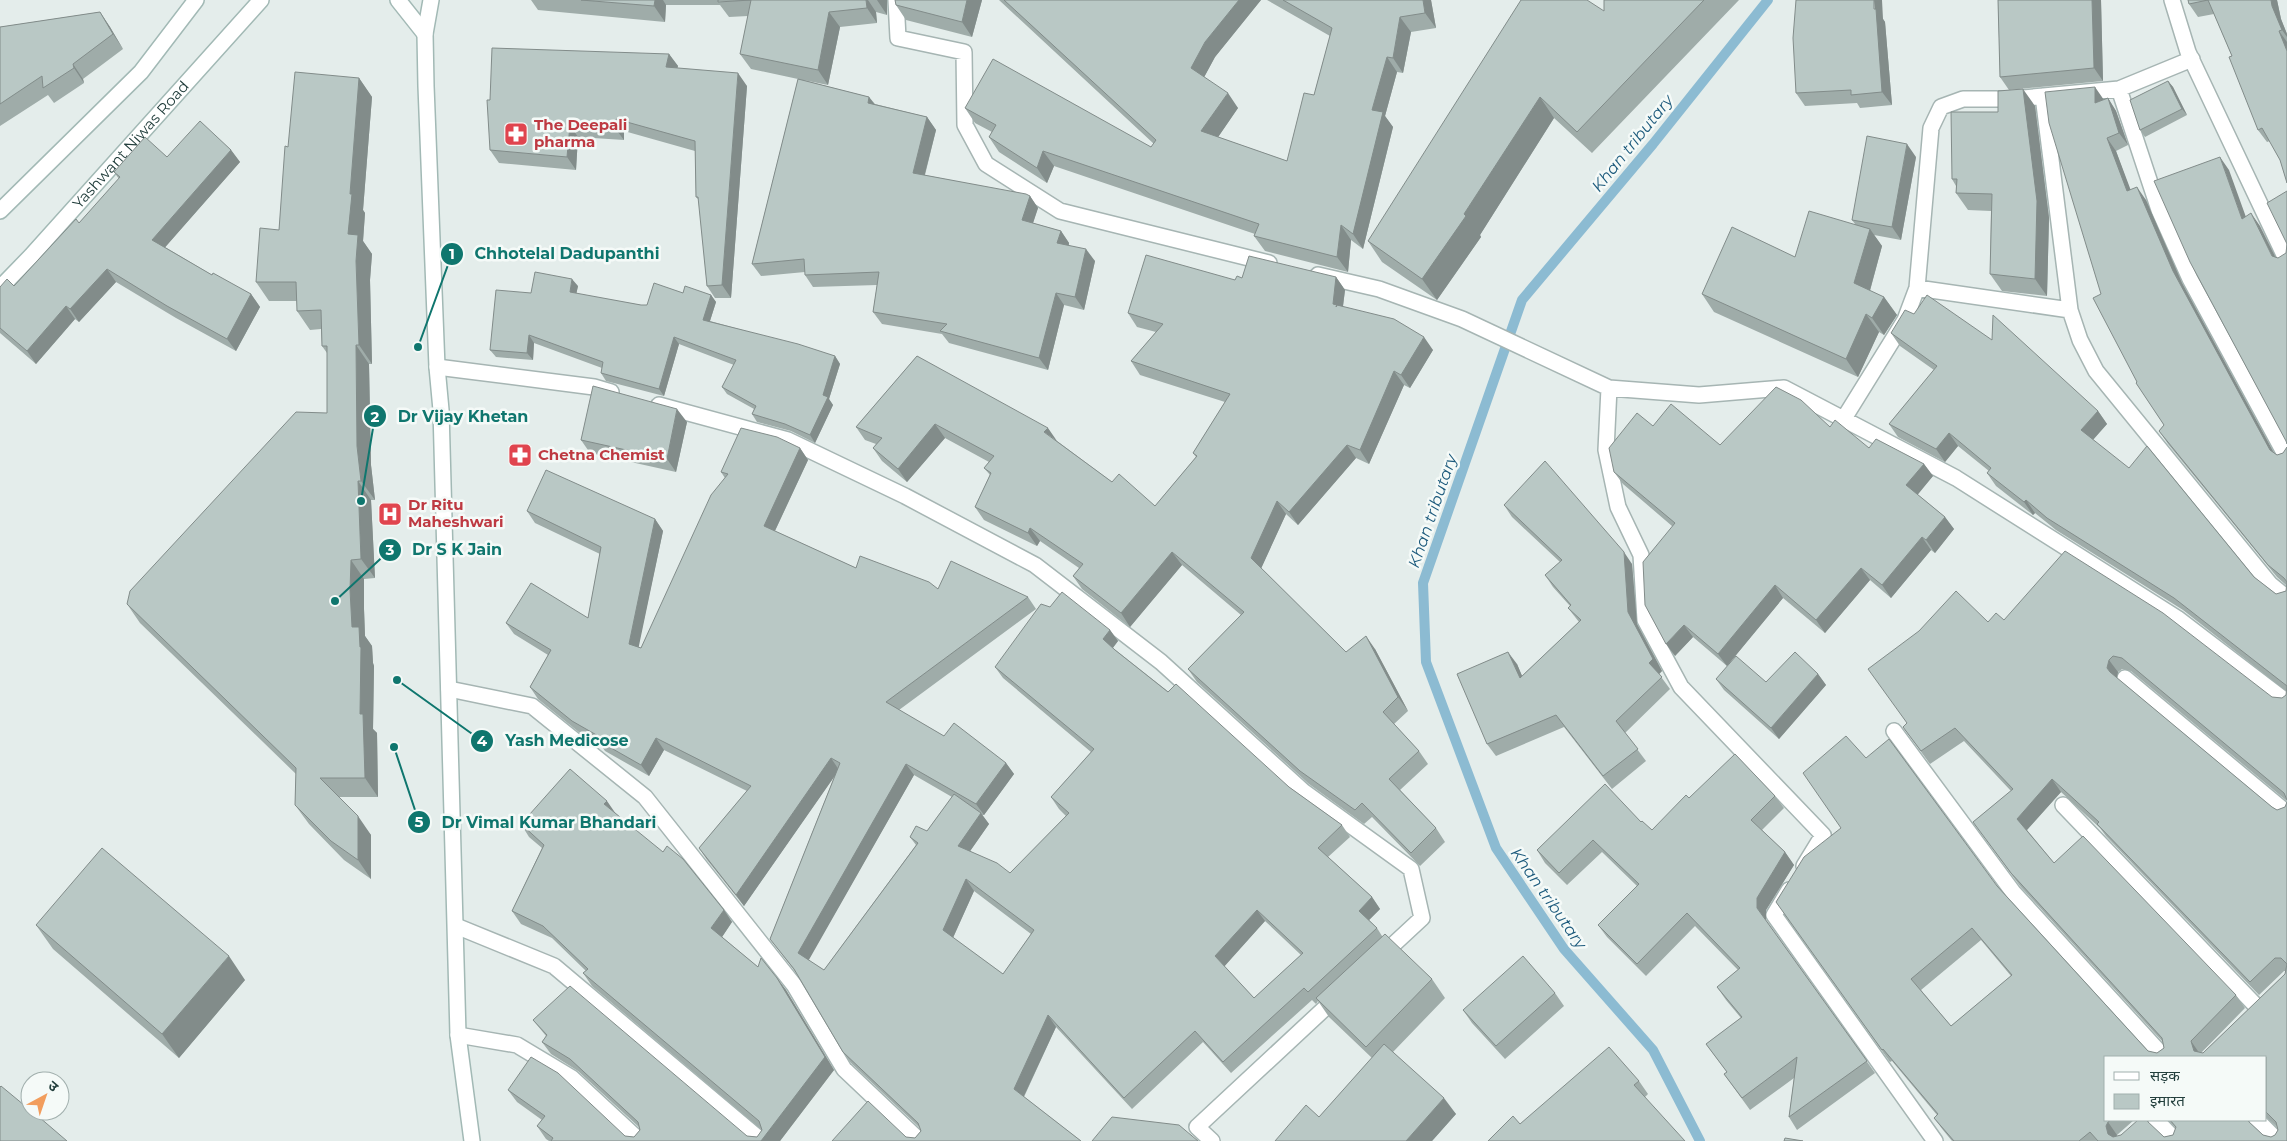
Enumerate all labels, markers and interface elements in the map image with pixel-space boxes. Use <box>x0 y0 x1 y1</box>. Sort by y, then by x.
street label: Yashwant Niwas Road <box>68 77 193 212</box>
water label: Khan tributary <box>1588 90 1678 195</box>
place label: The Deepali pharma <box>534 115 627 151</box>
pharmacy icon: The Deepali pharma <box>503 121 529 147</box>
callout: Chhotelal Dadupanthi <box>440 238 669 269</box>
text: 1 <box>449 244 455 263</box>
text: Chhotelal Dadupanthi <box>475 244 659 263</box>
callout: Dr Vijay Khetan <box>362 401 538 432</box>
text: 2 <box>371 407 380 426</box>
text: Dr Vijay Khetan <box>398 407 528 426</box>
pharmacy icon: Chetna Chemist <box>507 442 533 468</box>
place label: Chetna Chemist <box>538 445 665 464</box>
water label: Khan tributary <box>1404 451 1461 570</box>
place label: Dr Ritu Maheshwari <box>408 495 504 531</box>
hospital icon: Dr Ritu Maheshwari <box>377 501 403 527</box>
callout: Dr S K Jain <box>377 534 512 565</box>
text: 3 <box>385 540 395 559</box>
text: Dr S K Jain <box>412 540 502 559</box>
callout: Yash Medicose <box>470 725 638 756</box>
text: 4 <box>477 731 488 750</box>
text: Yash Medicose <box>504 731 629 750</box>
callout: Dr Vimal Kumar Bhandari <box>406 806 666 837</box>
text: 5 <box>415 812 424 831</box>
text: Dr Vimal Kumar Bhandari <box>442 813 656 832</box>
water label: Khan tributary <box>1507 844 1591 953</box>
legend <box>2104 1056 2267 1121</box>
text: सड़क <box>2150 1066 2180 1085</box>
north arrow <box>20 1071 70 1121</box>
text: उ <box>44 1077 63 1096</box>
text: इमारत <box>2150 1091 2185 1110</box>

